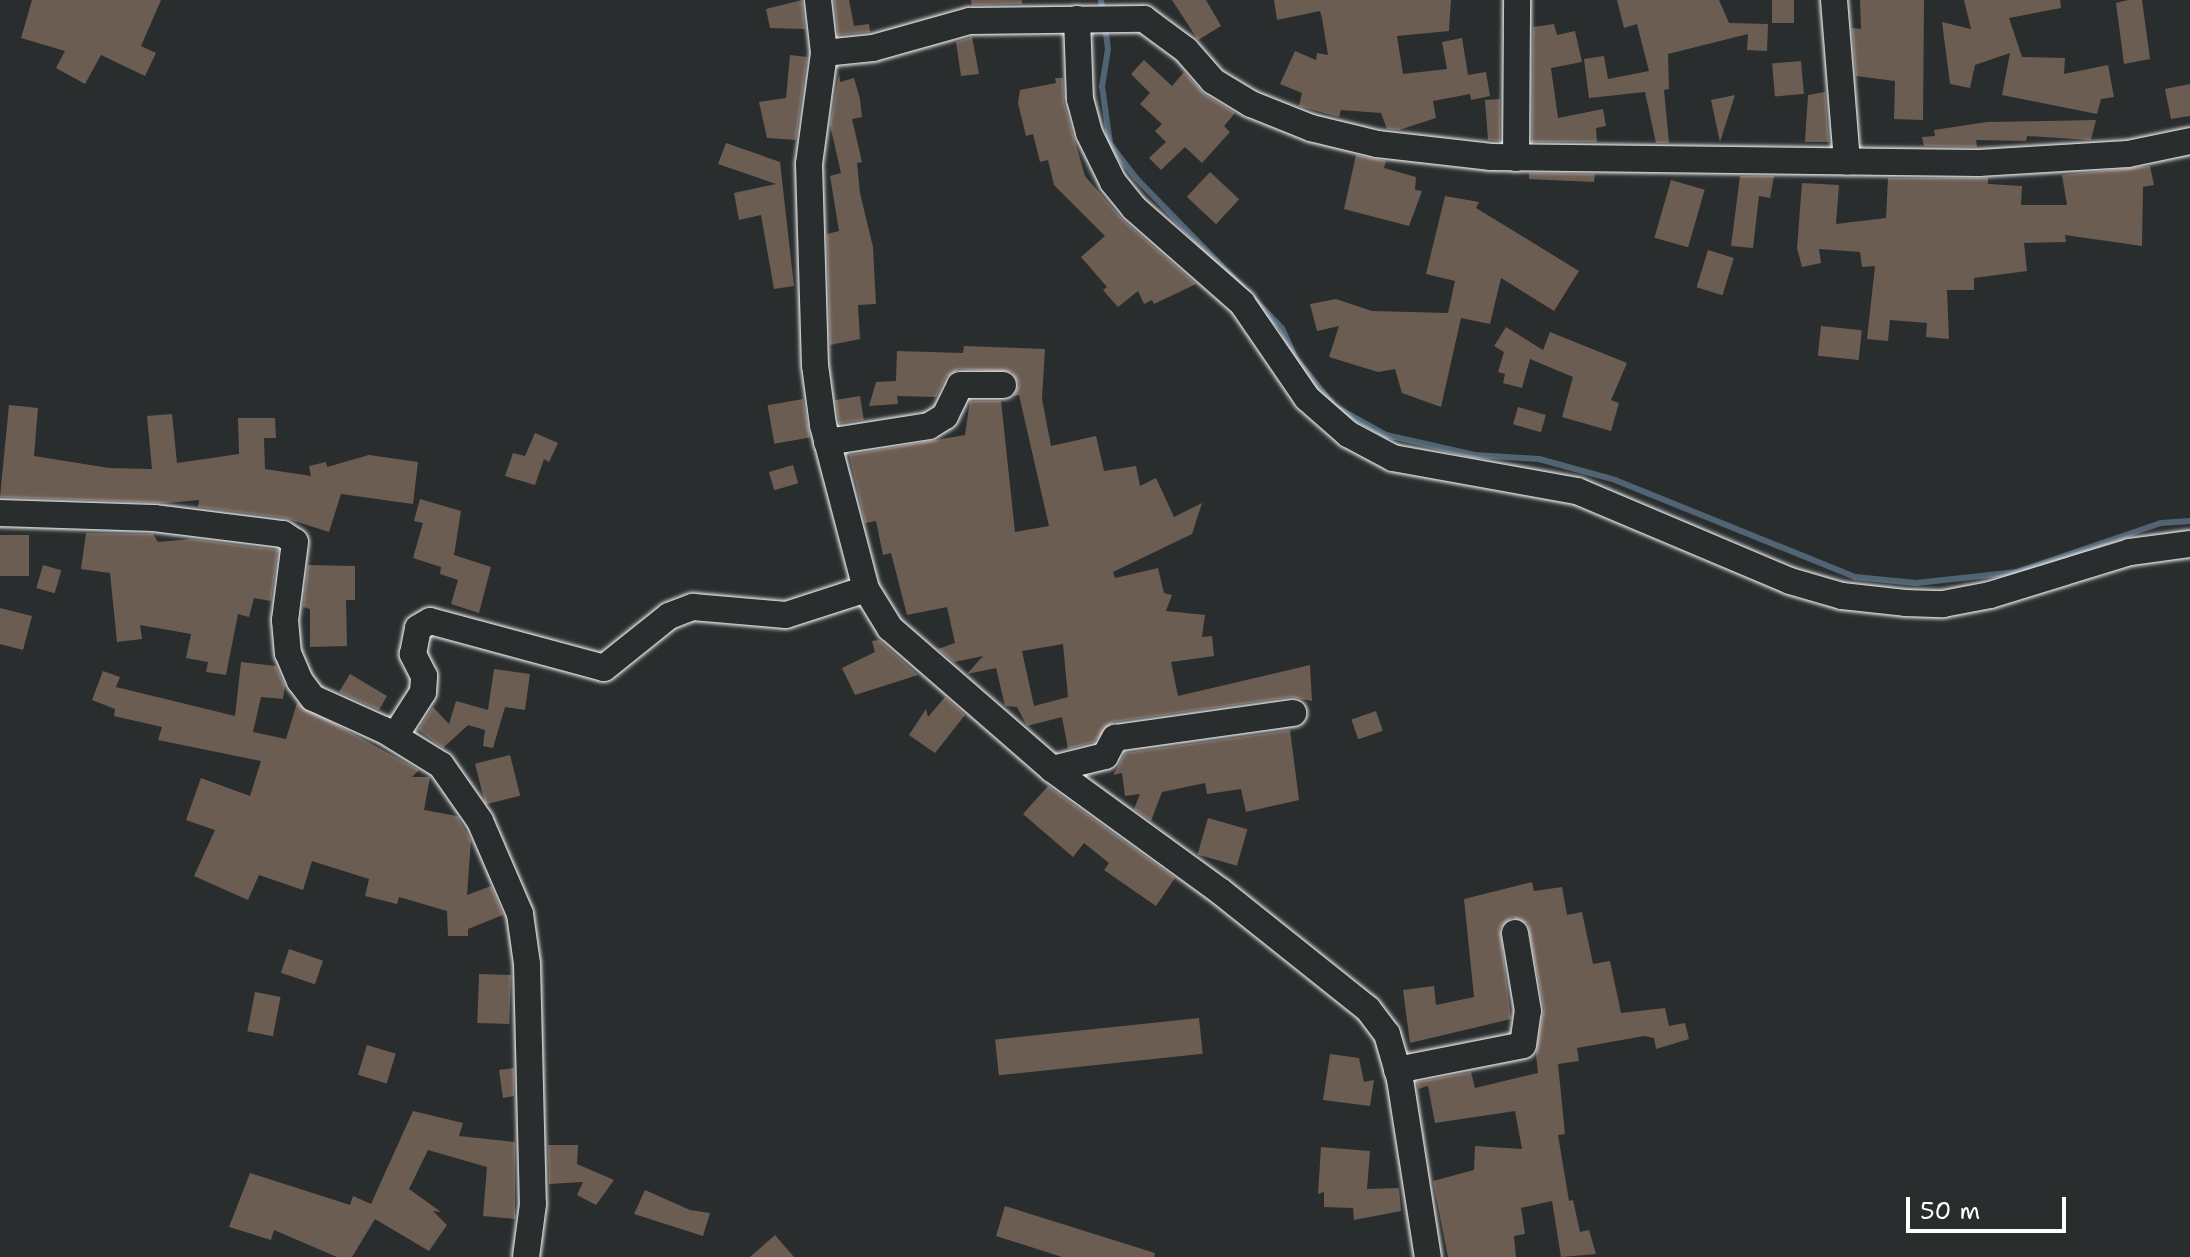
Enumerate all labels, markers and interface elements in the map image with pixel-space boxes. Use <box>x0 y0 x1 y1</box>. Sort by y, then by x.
scale bar <box>1910 1181 2070 1231</box>
text: 50 m <box>1920 1195 1980 1227</box>

